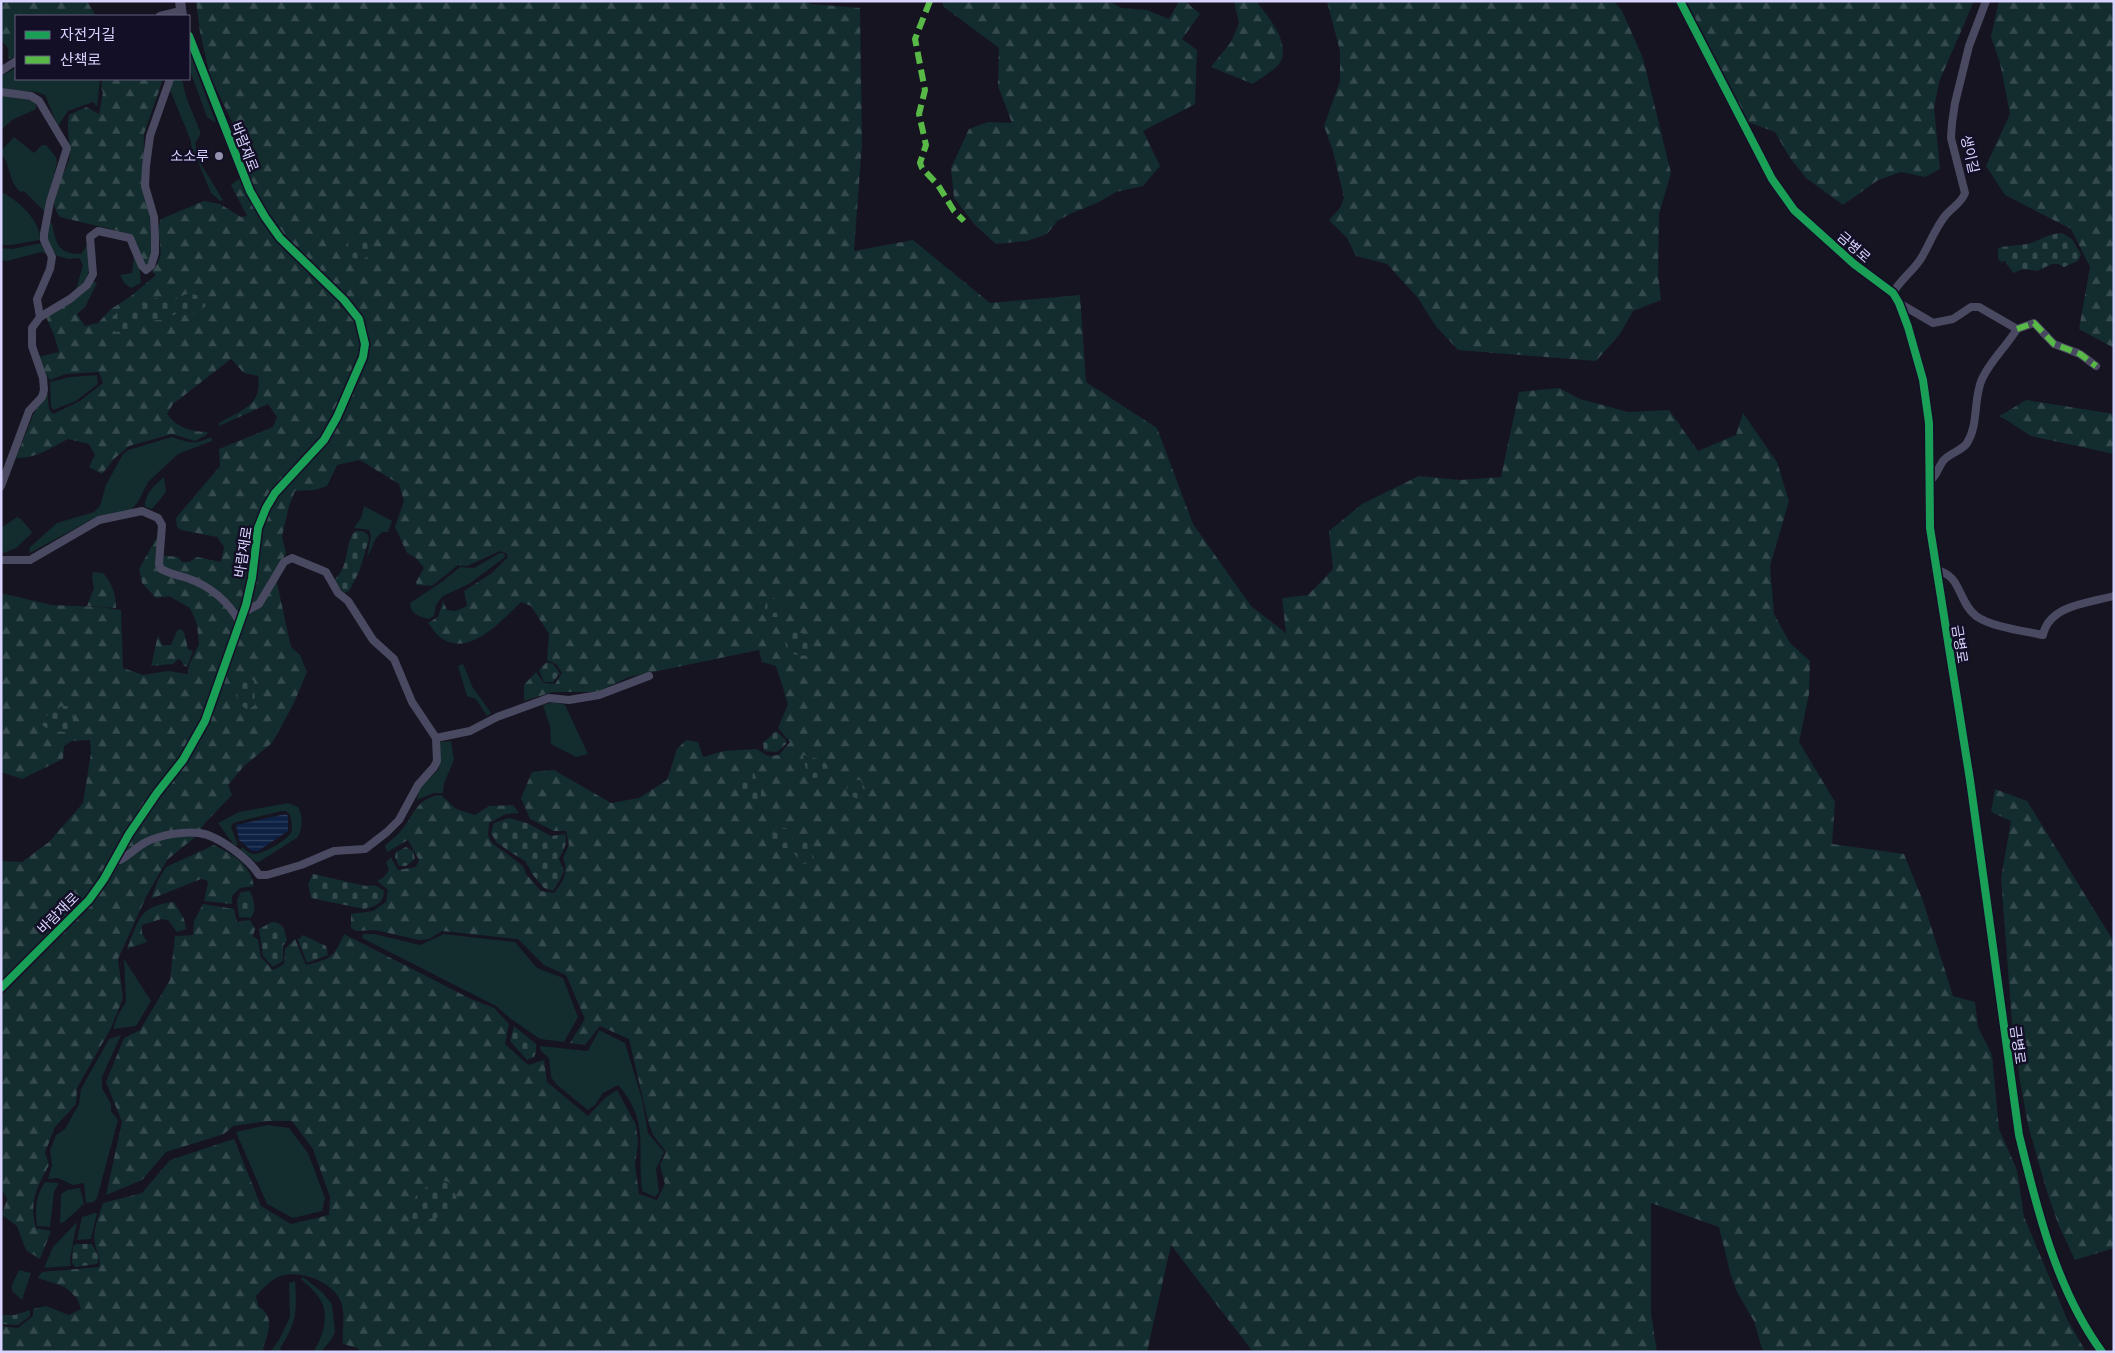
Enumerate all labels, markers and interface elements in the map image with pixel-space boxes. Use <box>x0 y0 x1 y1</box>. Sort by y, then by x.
legend <box>15 15 190 80</box>
text: 자전거길 <box>60 25 115 46</box>
text: 산책로 <box>60 50 101 71</box>
street label: 바람재로 <box>225 120 263 175</box>
street label: 생이길 <box>1955 133 1983 175</box>
place label: 소소루 <box>170 147 209 167</box>
marker: 소소루 <box>213 150 225 162</box>
street label: 금병로 <box>1832 228 1875 268</box>
street label: 바람재로 <box>230 525 258 579</box>
street label: 금병로 <box>1946 624 1972 665</box>
street label: 바람재로 <box>33 888 84 939</box>
street label: 금병로 <box>2004 1025 2030 1066</box>

